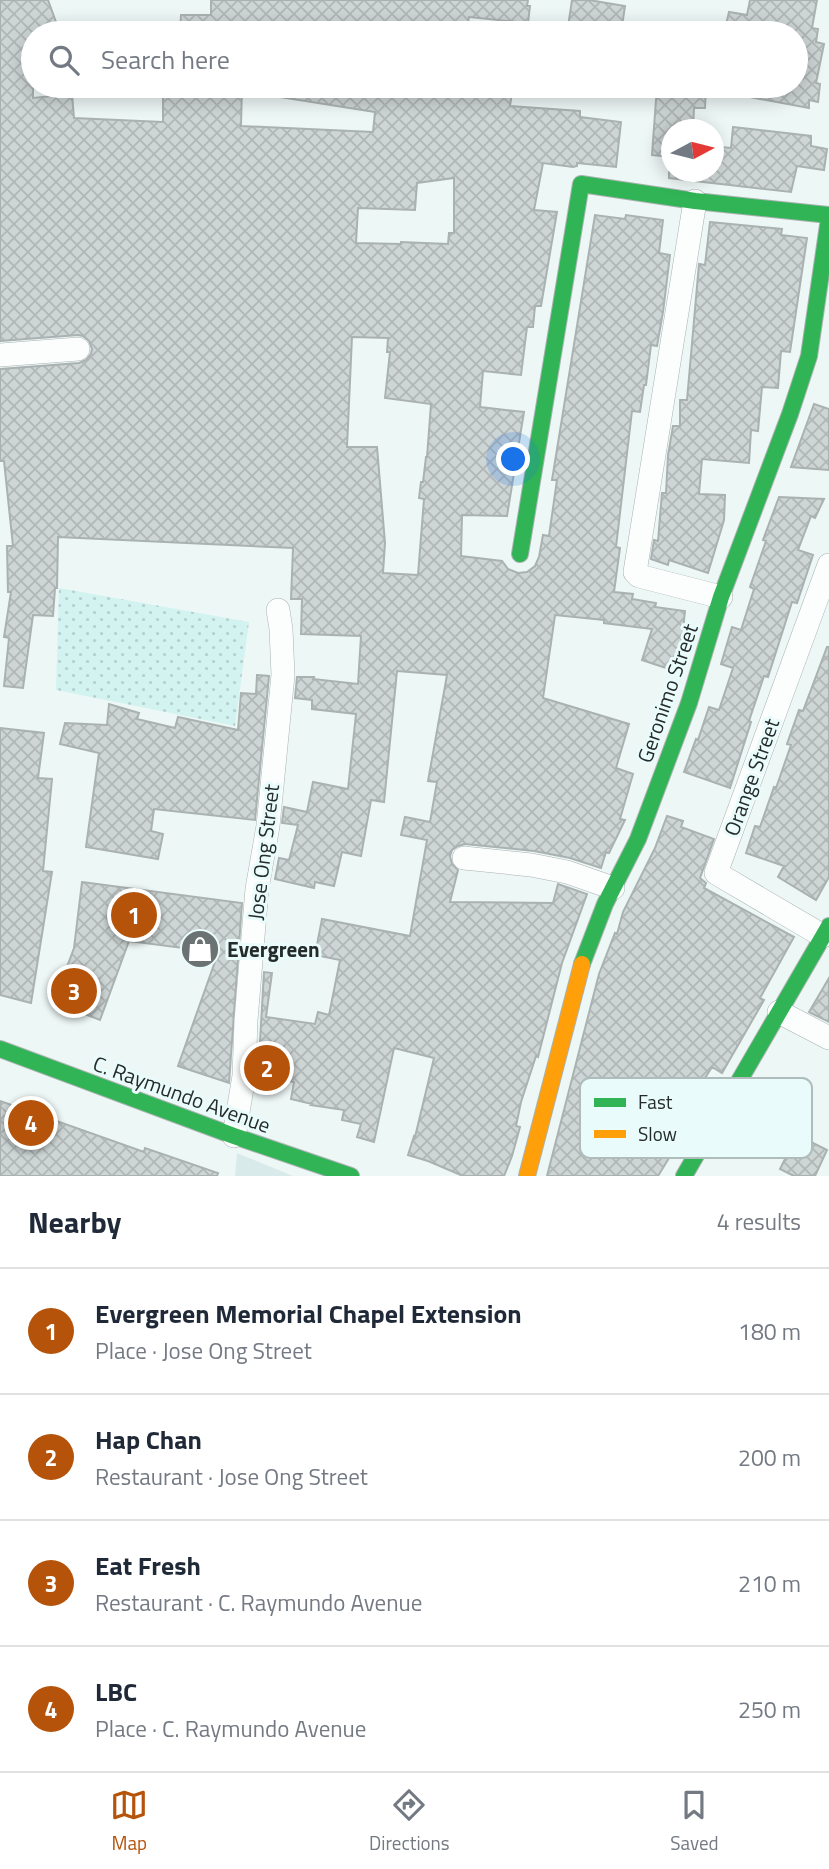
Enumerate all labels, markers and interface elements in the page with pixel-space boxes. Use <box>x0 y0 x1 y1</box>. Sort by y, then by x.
search box <box>21 21 808 98</box>
text: Search here <box>101 40 230 79</box>
icon: search <box>45 41 83 79</box>
north arrow <box>661 119 724 182</box>
your location <box>496 442 530 476</box>
street label: Geronimo Street <box>628 619 706 767</box>
street label: Orange Street <box>715 713 787 840</box>
street label: Jose Ong Street <box>239 782 287 922</box>
pin: 1 <box>111 889 157 941</box>
shop icon: Evergreen <box>179 928 221 970</box>
place label: Evergreen <box>227 933 320 965</box>
pin: 3 <box>51 965 97 1017</box>
pin: 2 <box>244 1042 290 1094</box>
street label: C. Raymundo Avenue <box>89 1047 275 1141</box>
legend <box>580 1078 812 1158</box>
text: Fast <box>638 1087 673 1116</box>
pin: 4 <box>8 1097 54 1149</box>
text: Slow <box>638 1119 677 1148</box>
text: Nearby <box>28 1199 121 1245</box>
text: 4 results <box>717 1204 801 1239</box>
text: Evergreen Memorial Chapel Extension <box>95 1294 522 1333</box>
text: 1 <box>45 1314 57 1349</box>
text: 180 m <box>738 1314 801 1349</box>
text: Place · Jose Ong Street <box>95 1333 312 1368</box>
text: Hap Chan <box>95 1420 202 1459</box>
text: 2 <box>45 1440 57 1475</box>
text: 200 m <box>738 1440 801 1475</box>
text: Restaurant · Jose Ong Street <box>95 1459 368 1494</box>
text: Eat Fresh <box>95 1546 201 1585</box>
text: 3 <box>45 1566 57 1601</box>
text: 210 m <box>738 1566 801 1601</box>
text: Restaurant · C. Raymundo Avenue <box>95 1585 422 1620</box>
text: LBC <box>95 1672 137 1711</box>
text: 4 <box>45 1692 57 1727</box>
text: 250 m <box>738 1692 801 1727</box>
text: Place · C. Raymundo Avenue <box>95 1711 366 1746</box>
tab: Map <box>110 1786 148 1857</box>
tab: Directions <box>369 1786 450 1857</box>
tab: Saved <box>670 1786 719 1857</box>

